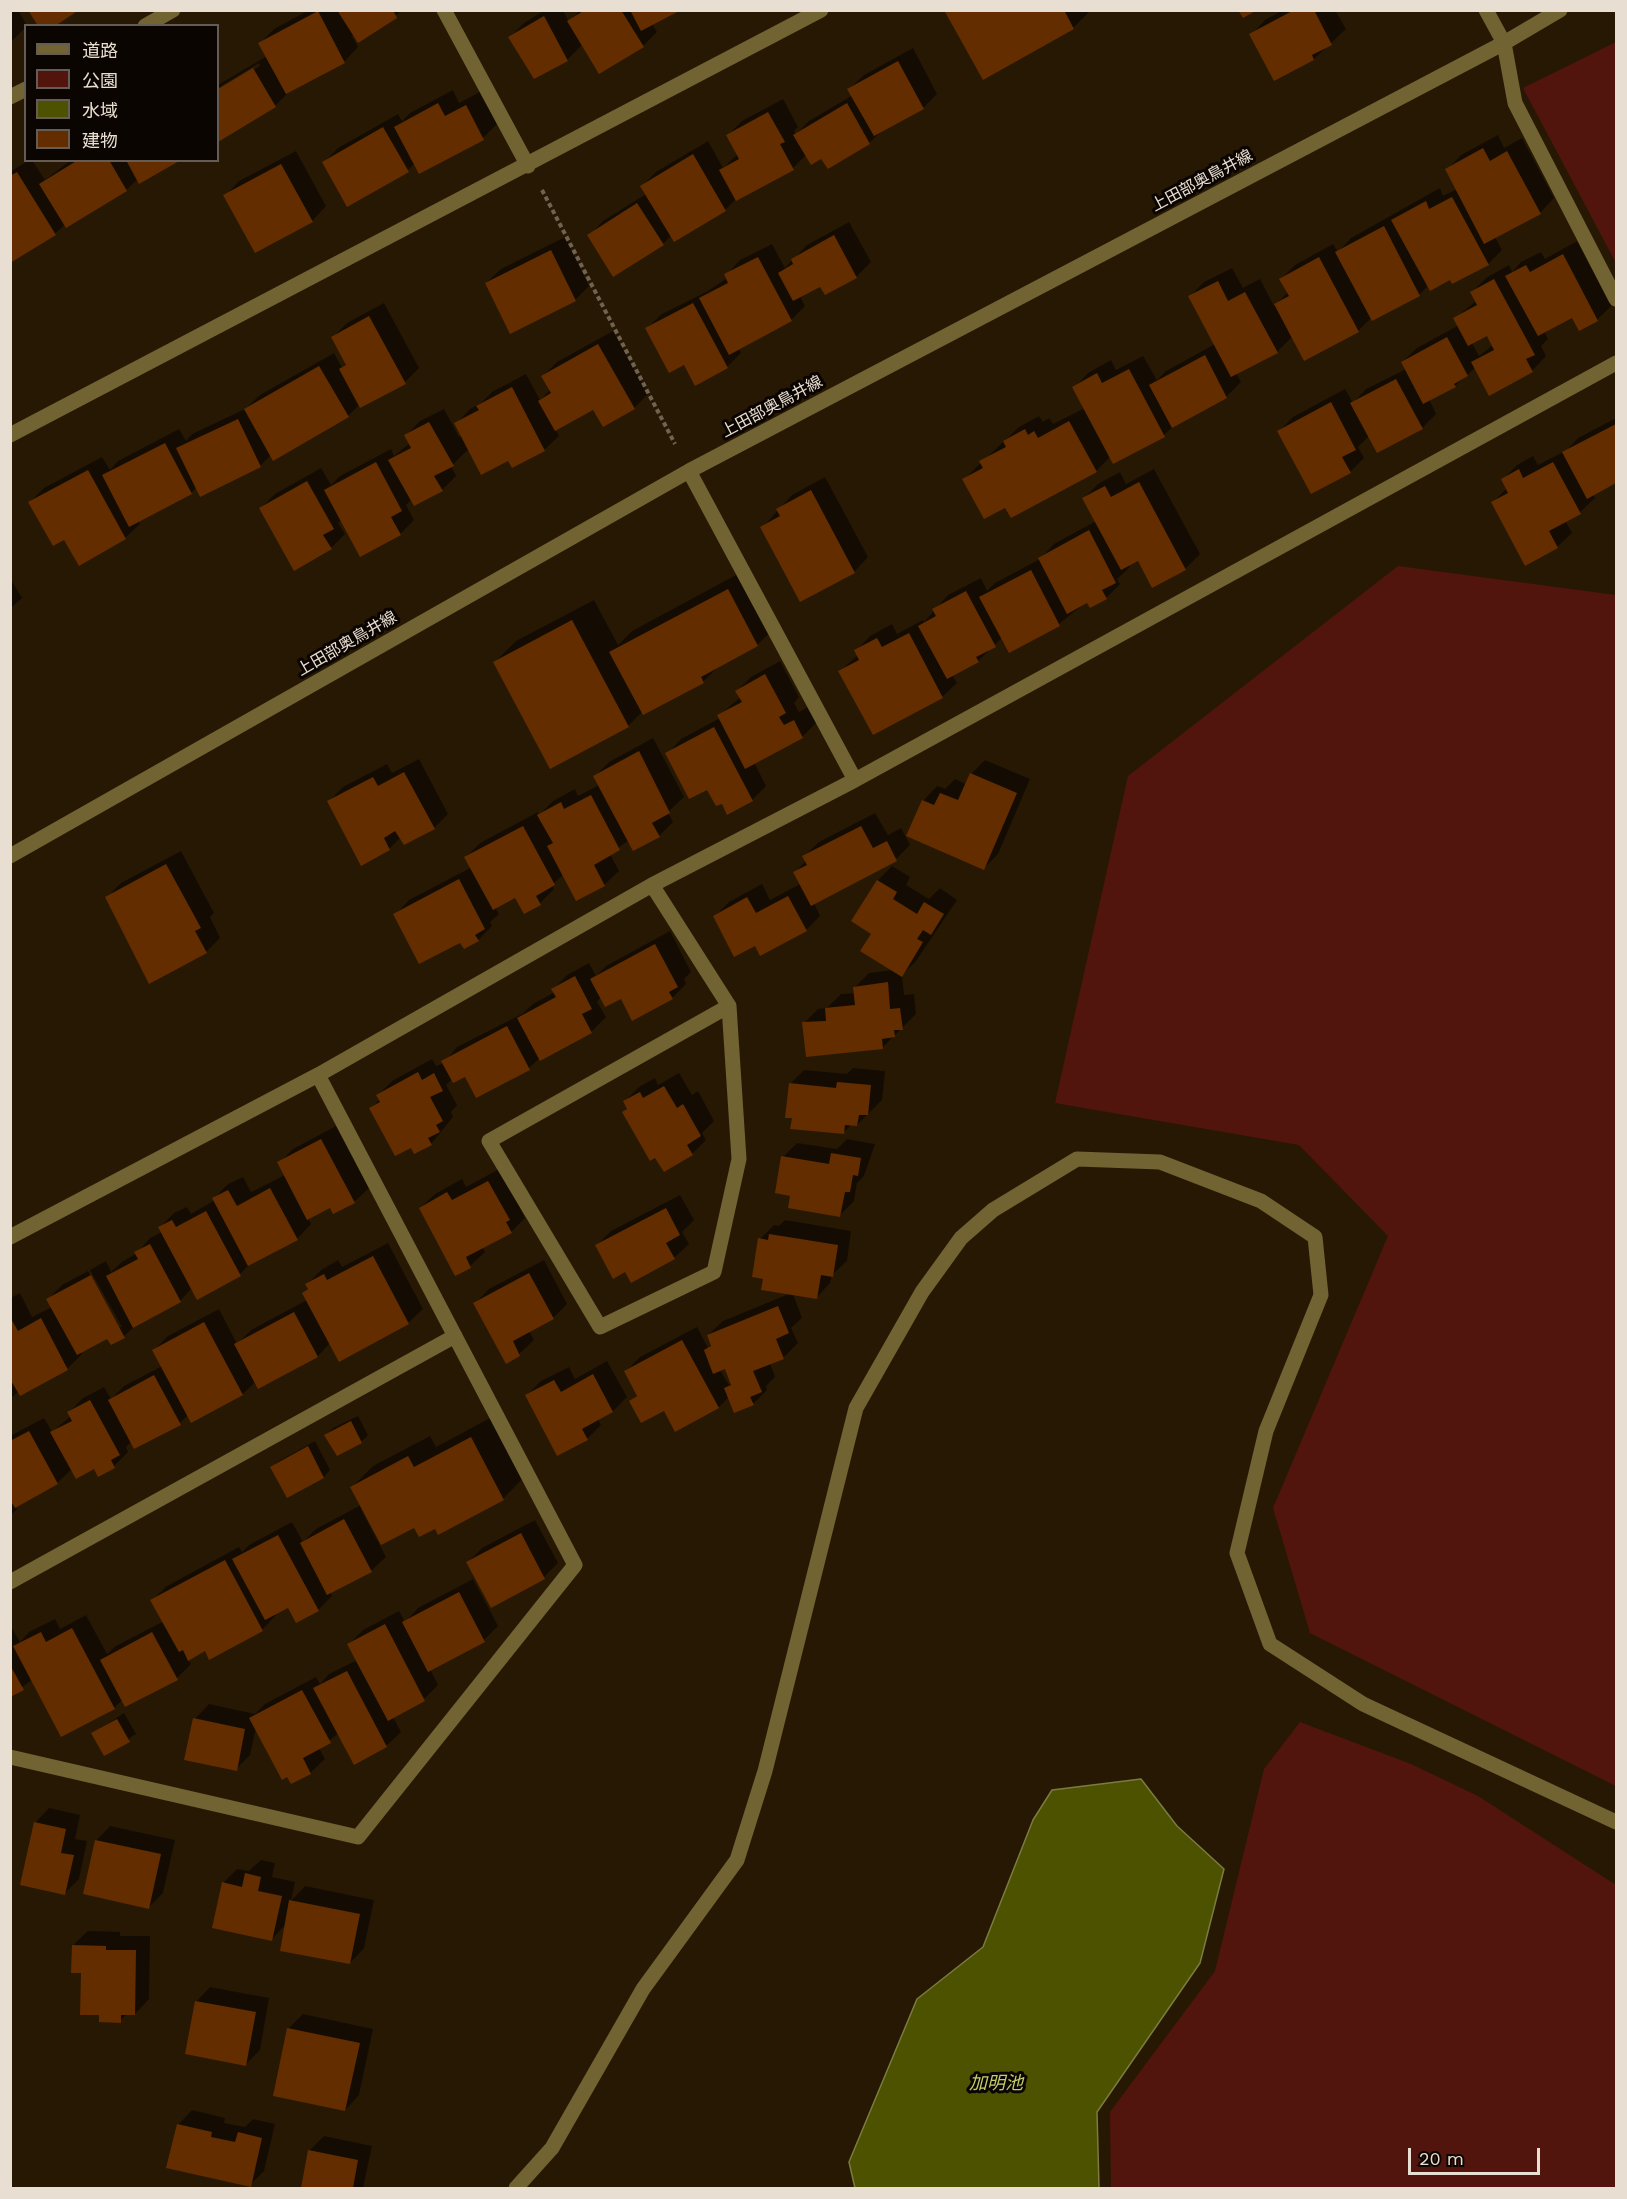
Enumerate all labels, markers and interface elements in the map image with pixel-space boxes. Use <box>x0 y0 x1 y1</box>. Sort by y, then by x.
legend <box>24 24 219 162</box>
text: 道路 <box>82 40 118 61</box>
text: 公園 <box>82 70 118 91</box>
text: 水域 <box>82 100 118 121</box>
text: 建物 <box>82 130 118 151</box>
street label: 上田部奥鳥井線 <box>1148 146 1256 216</box>
street label: 上田部奥鳥井線 <box>718 372 826 442</box>
street label: 上田部奥鳥井線 <box>294 608 400 680</box>
water label: 加明池 <box>969 2073 1023 2095</box>
scale bar <box>1411 2136 1543 2174</box>
text: 20 m <box>1419 2148 1464 2169</box>

